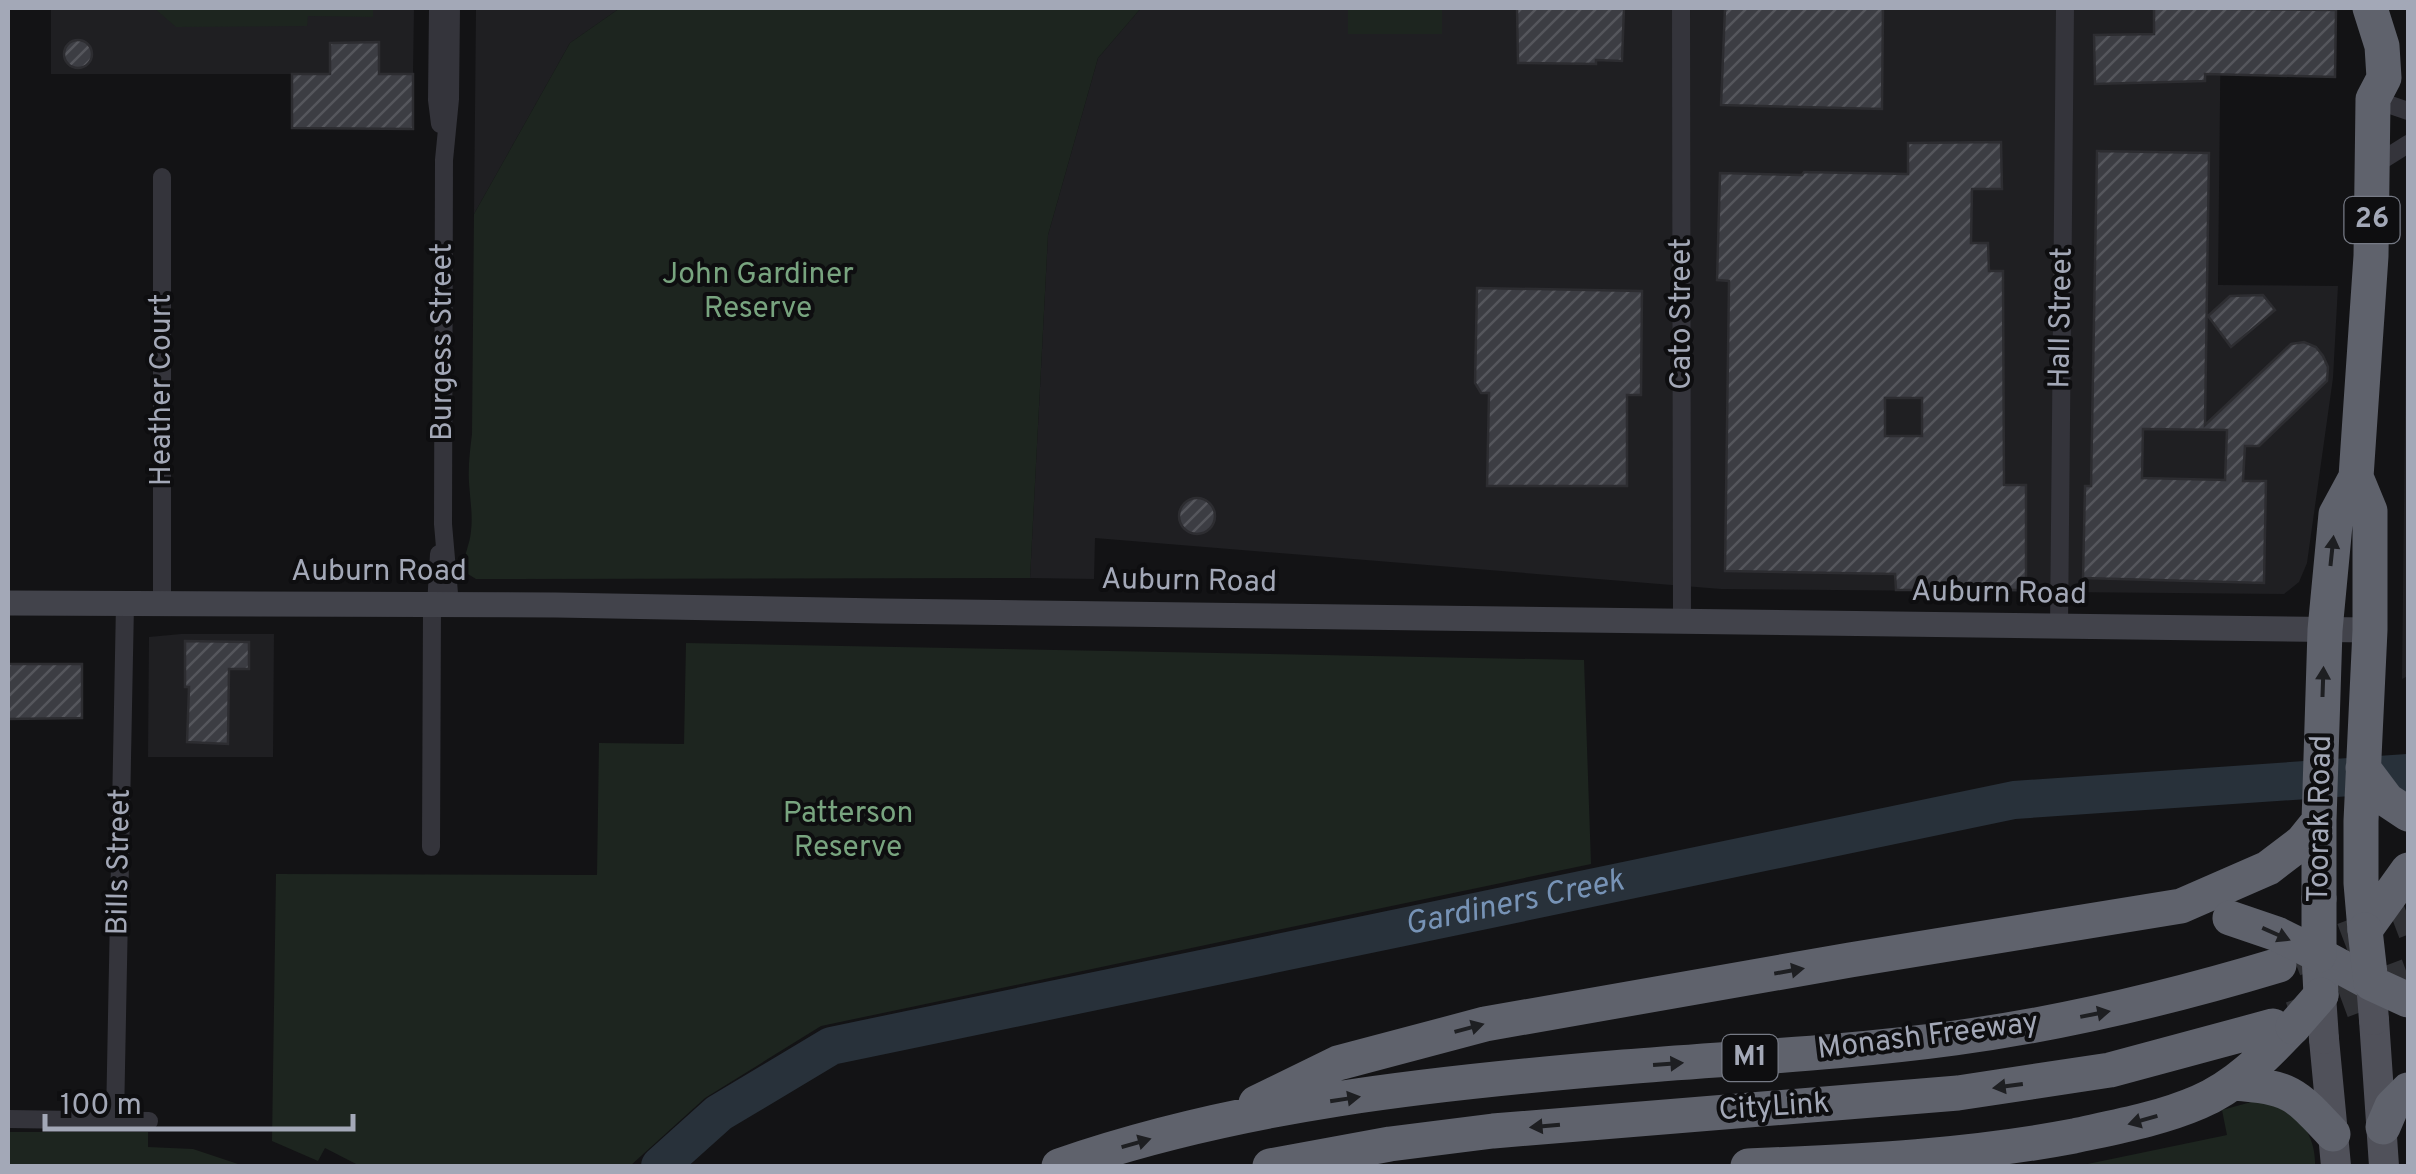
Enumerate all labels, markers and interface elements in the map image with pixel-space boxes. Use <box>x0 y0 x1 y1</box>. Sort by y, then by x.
road number: 26 <box>2344 197 2400 243</box>
street label: Cato Street <box>1664 238 1701 390</box>
street label: Burgess Street <box>425 243 462 441</box>
street label: Hall Street <box>2042 247 2082 389</box>
park label: John Gardiner Reserve <box>662 257 854 328</box>
street label: Heather Court <box>144 294 181 486</box>
one-way arrow <box>2325 535 2341 567</box>
street label: Auburn Road <box>291 554 467 591</box>
street label: Auburn Road <box>1101 562 1277 602</box>
street label: Auburn Road <box>1911 574 2087 614</box>
one-way arrow <box>2315 666 2331 698</box>
street label: Toorak Road <box>2301 735 2341 903</box>
street label: Bills Street <box>100 788 140 936</box>
park label: Patterson Reserve <box>783 796 913 867</box>
water label: Gardiners Creek <box>1402 861 1628 946</box>
one-way arrow <box>2261 926 2291 942</box>
one-way arrow <box>1774 963 1805 978</box>
street label: Monash Freeway <box>1815 1005 2041 1069</box>
one-way arrow <box>2080 1005 2111 1021</box>
one-way arrow <box>1454 1020 1485 1036</box>
road number: M1 <box>1722 1035 1778 1081</box>
one-way arrow <box>1653 1056 1685 1072</box>
scale bar <box>45 1069 352 1131</box>
one-way arrow <box>1991 1079 2023 1094</box>
street label: CityLink <box>1717 1086 1831 1130</box>
text: 100 m <box>60 1088 142 1125</box>
one-way arrow <box>1330 1091 1361 1107</box>
one-way arrow <box>2127 1113 2158 1128</box>
one-way arrow <box>1528 1119 1560 1135</box>
one-way arrow <box>1122 1135 1152 1150</box>

